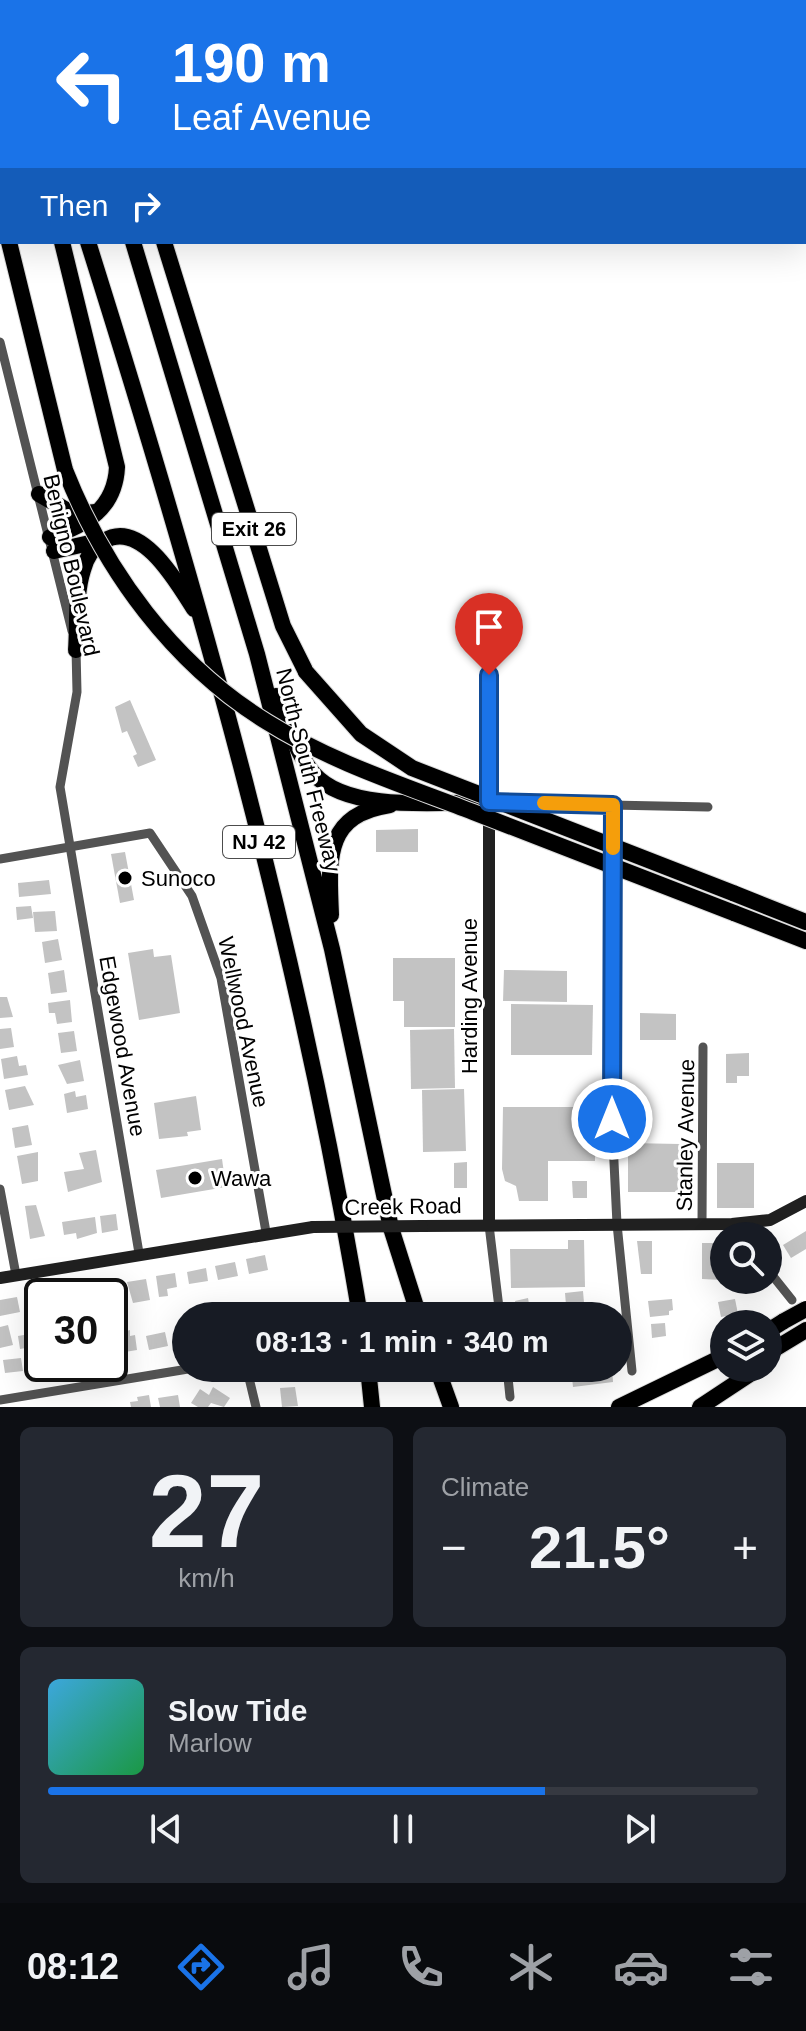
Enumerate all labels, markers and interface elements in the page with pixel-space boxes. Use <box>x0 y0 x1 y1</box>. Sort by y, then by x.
text: 190 m <box>172 31 331 94</box>
icon: left <box>40 32 144 136</box>
text: Leaf Avenue <box>172 97 372 138</box>
icon: right <box>124 184 168 228</box>
text: Then <box>40 189 108 222</box>
street label: Benigno Boulevard <box>38 472 105 659</box>
road number: Exit 26 <box>212 513 296 545</box>
pin <box>455 593 523 675</box>
icon: arrive <box>467 605 511 649</box>
street label: North-South Freeway <box>271 666 346 875</box>
road number: NJ 42 <box>223 826 295 858</box>
place label: Sunoco <box>141 866 216 891</box>
marker: Sunoco <box>116 869 134 887</box>
street label: Harding Avenue <box>457 918 482 1074</box>
street label: Wellwood Avenue <box>213 934 274 1110</box>
street label: Edgewood Avenue <box>94 954 151 1138</box>
street label: Stanley Avenue <box>672 1059 699 1211</box>
position arrow <box>570 1077 654 1161</box>
place label: Wawa <box>211 1166 272 1191</box>
marker: Wawa <box>186 1169 204 1187</box>
street label: Creek Road <box>344 1193 462 1220</box>
map controls <box>710 1222 782 1382</box>
button: search <box>710 1222 782 1294</box>
speed limit sign: 30 <box>24 1278 128 1382</box>
button: layers <box>710 1310 782 1382</box>
text: 08:13 · 1 min · 340 m <box>255 1325 549 1358</box>
text: 27 <box>149 1453 264 1569</box>
text: Climate <box>441 1472 529 1502</box>
text: 21.5° <box>529 1514 670 1581</box>
text: − <box>441 1523 467 1572</box>
text: + <box>732 1523 758 1572</box>
text: km/h <box>178 1563 235 1593</box>
text: Slow Tide <box>168 1694 307 1727</box>
text: Marlow <box>168 1728 252 1758</box>
icon: previous <box>144 1807 188 1851</box>
icon: pause <box>381 1807 425 1851</box>
icon: next <box>618 1807 662 1851</box>
icon: directions <box>173 1939 229 1995</box>
icon: music <box>283 1939 339 1995</box>
icon: phone <box>393 1939 449 1995</box>
icon: climate <box>503 1939 559 1995</box>
icon: car <box>613 1939 669 1995</box>
icon: filters <box>723 1939 779 1995</box>
text: 08:12 <box>27 1946 119 1987</box>

